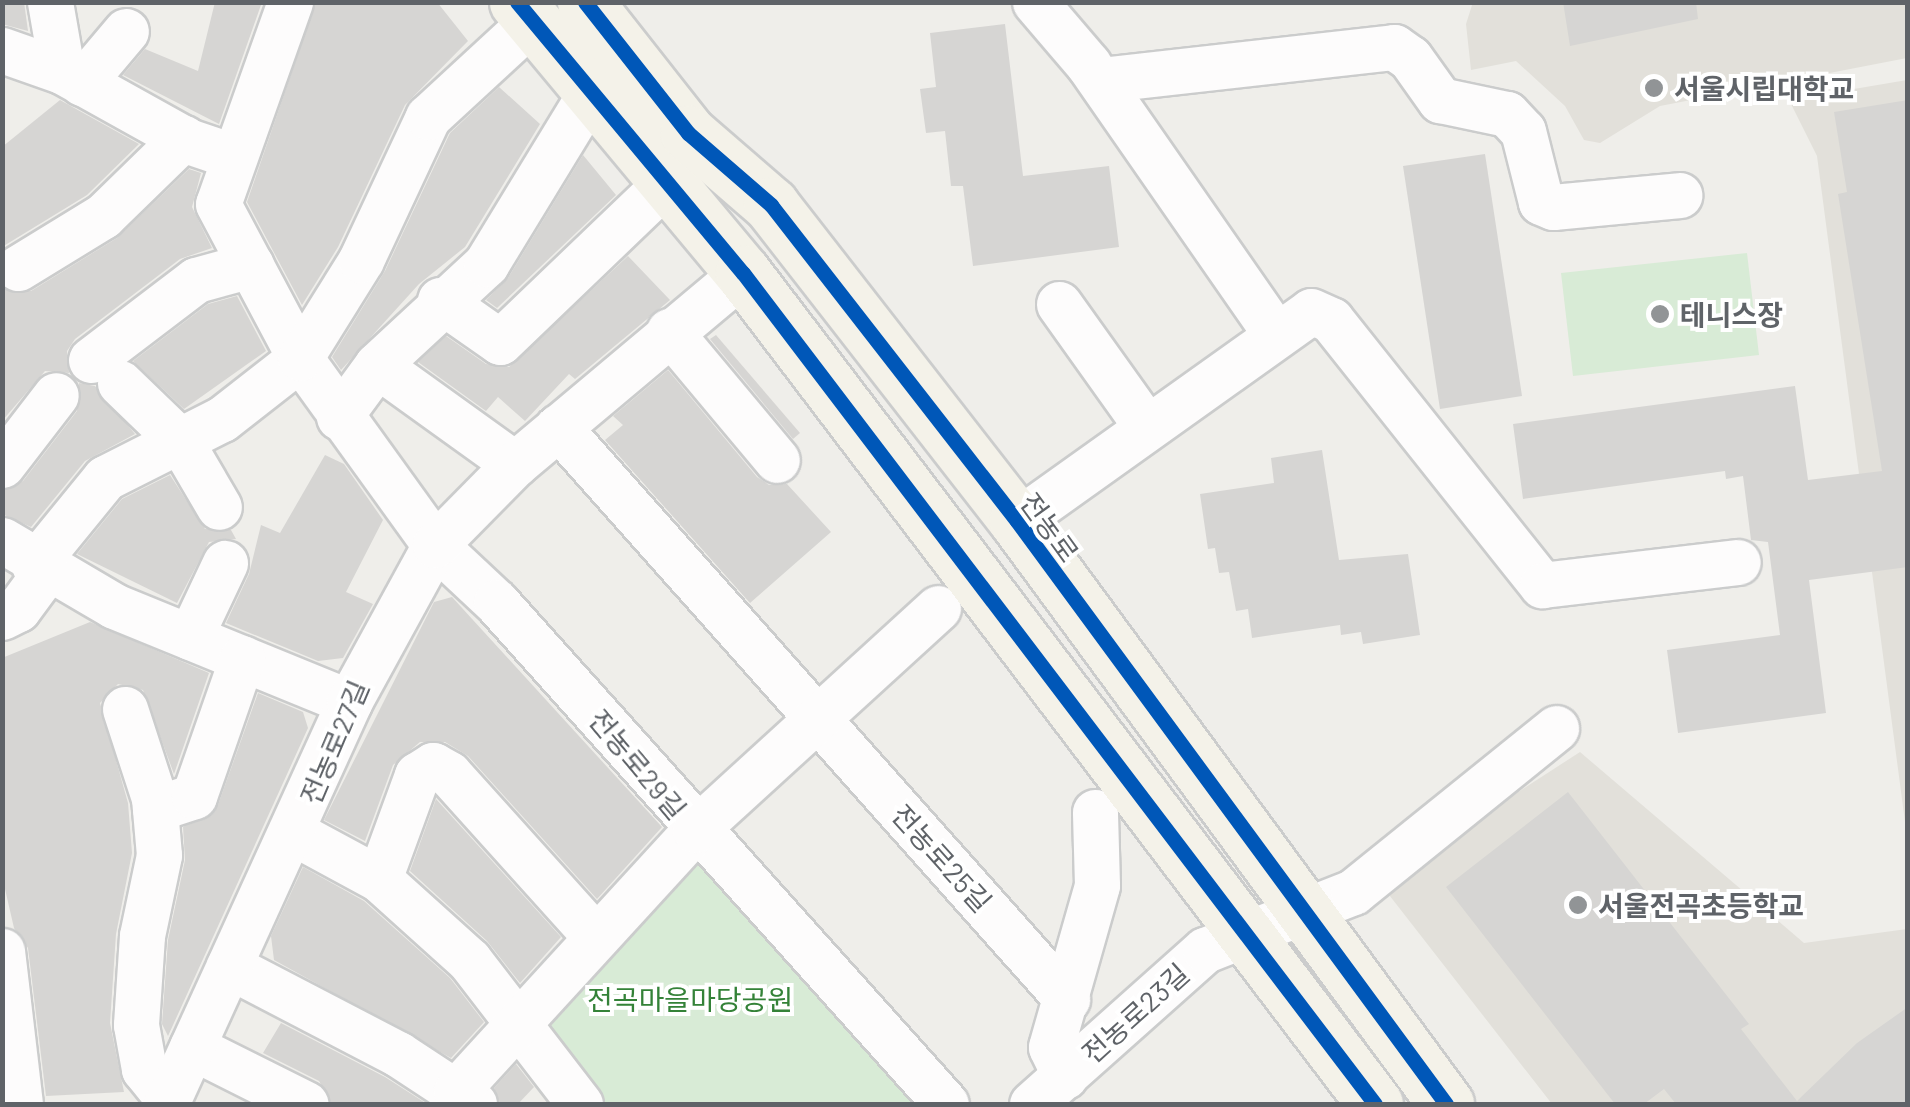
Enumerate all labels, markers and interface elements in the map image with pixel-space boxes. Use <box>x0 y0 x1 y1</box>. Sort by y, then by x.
place label: 서울시립대학교 <box>1674 71 1854 105</box>
marker: 서울시립대학교 <box>1643 77 1665 99</box>
place label: 테니스장 <box>1680 297 1783 331</box>
marker: 테니스장 <box>1649 303 1671 325</box>
street label: 전농로 <box>1014 486 1086 568</box>
street label: 전농로27길 <box>293 675 375 809</box>
street label: 전농로29길 <box>583 702 693 826</box>
street label: 전농로25길 <box>885 798 999 918</box>
place label: 서울전곡초등학교 <box>1598 888 1804 922</box>
marker: 서울전곡초등학교 <box>1567 894 1589 916</box>
street label: 전농로23길 <box>1075 956 1195 1070</box>
park label: 전곡마을마당공원 <box>587 982 793 1016</box>

